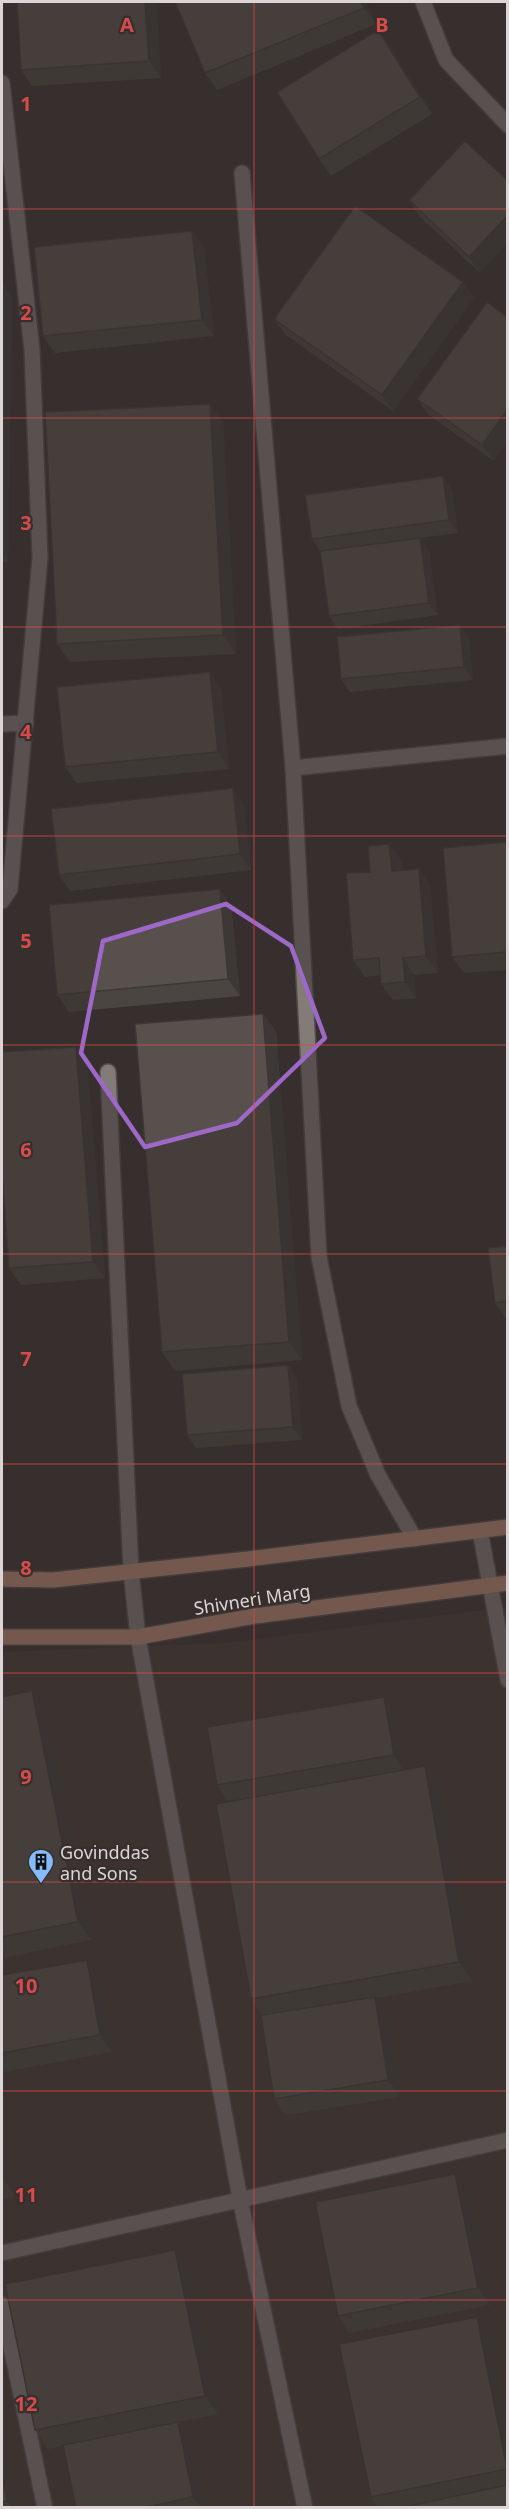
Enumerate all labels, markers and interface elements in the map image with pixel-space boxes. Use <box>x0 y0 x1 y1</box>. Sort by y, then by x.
text: A <box>120 11 134 38</box>
text: B <box>375 11 389 38</box>
text: 1 <box>20 90 32 117</box>
text: 2 <box>20 299 32 326</box>
text: 3 <box>20 509 32 536</box>
text: 4 <box>20 718 32 745</box>
text: 5 <box>20 927 32 954</box>
text: 6 <box>20 1136 32 1163</box>
text: 7 <box>20 1345 32 1372</box>
text: 8 <box>20 1554 32 1581</box>
street label: Shivneri Marg <box>192 1578 312 1620</box>
text: 9 <box>20 1763 32 1790</box>
place label: Govinddas and Sons <box>60 1840 149 1885</box>
building icon: Govinddas and Sons <box>26 1847 56 1885</box>
text: 10 <box>15 1972 37 1999</box>
text: 11 <box>15 2181 37 2208</box>
text: 12 <box>15 2390 37 2417</box>

